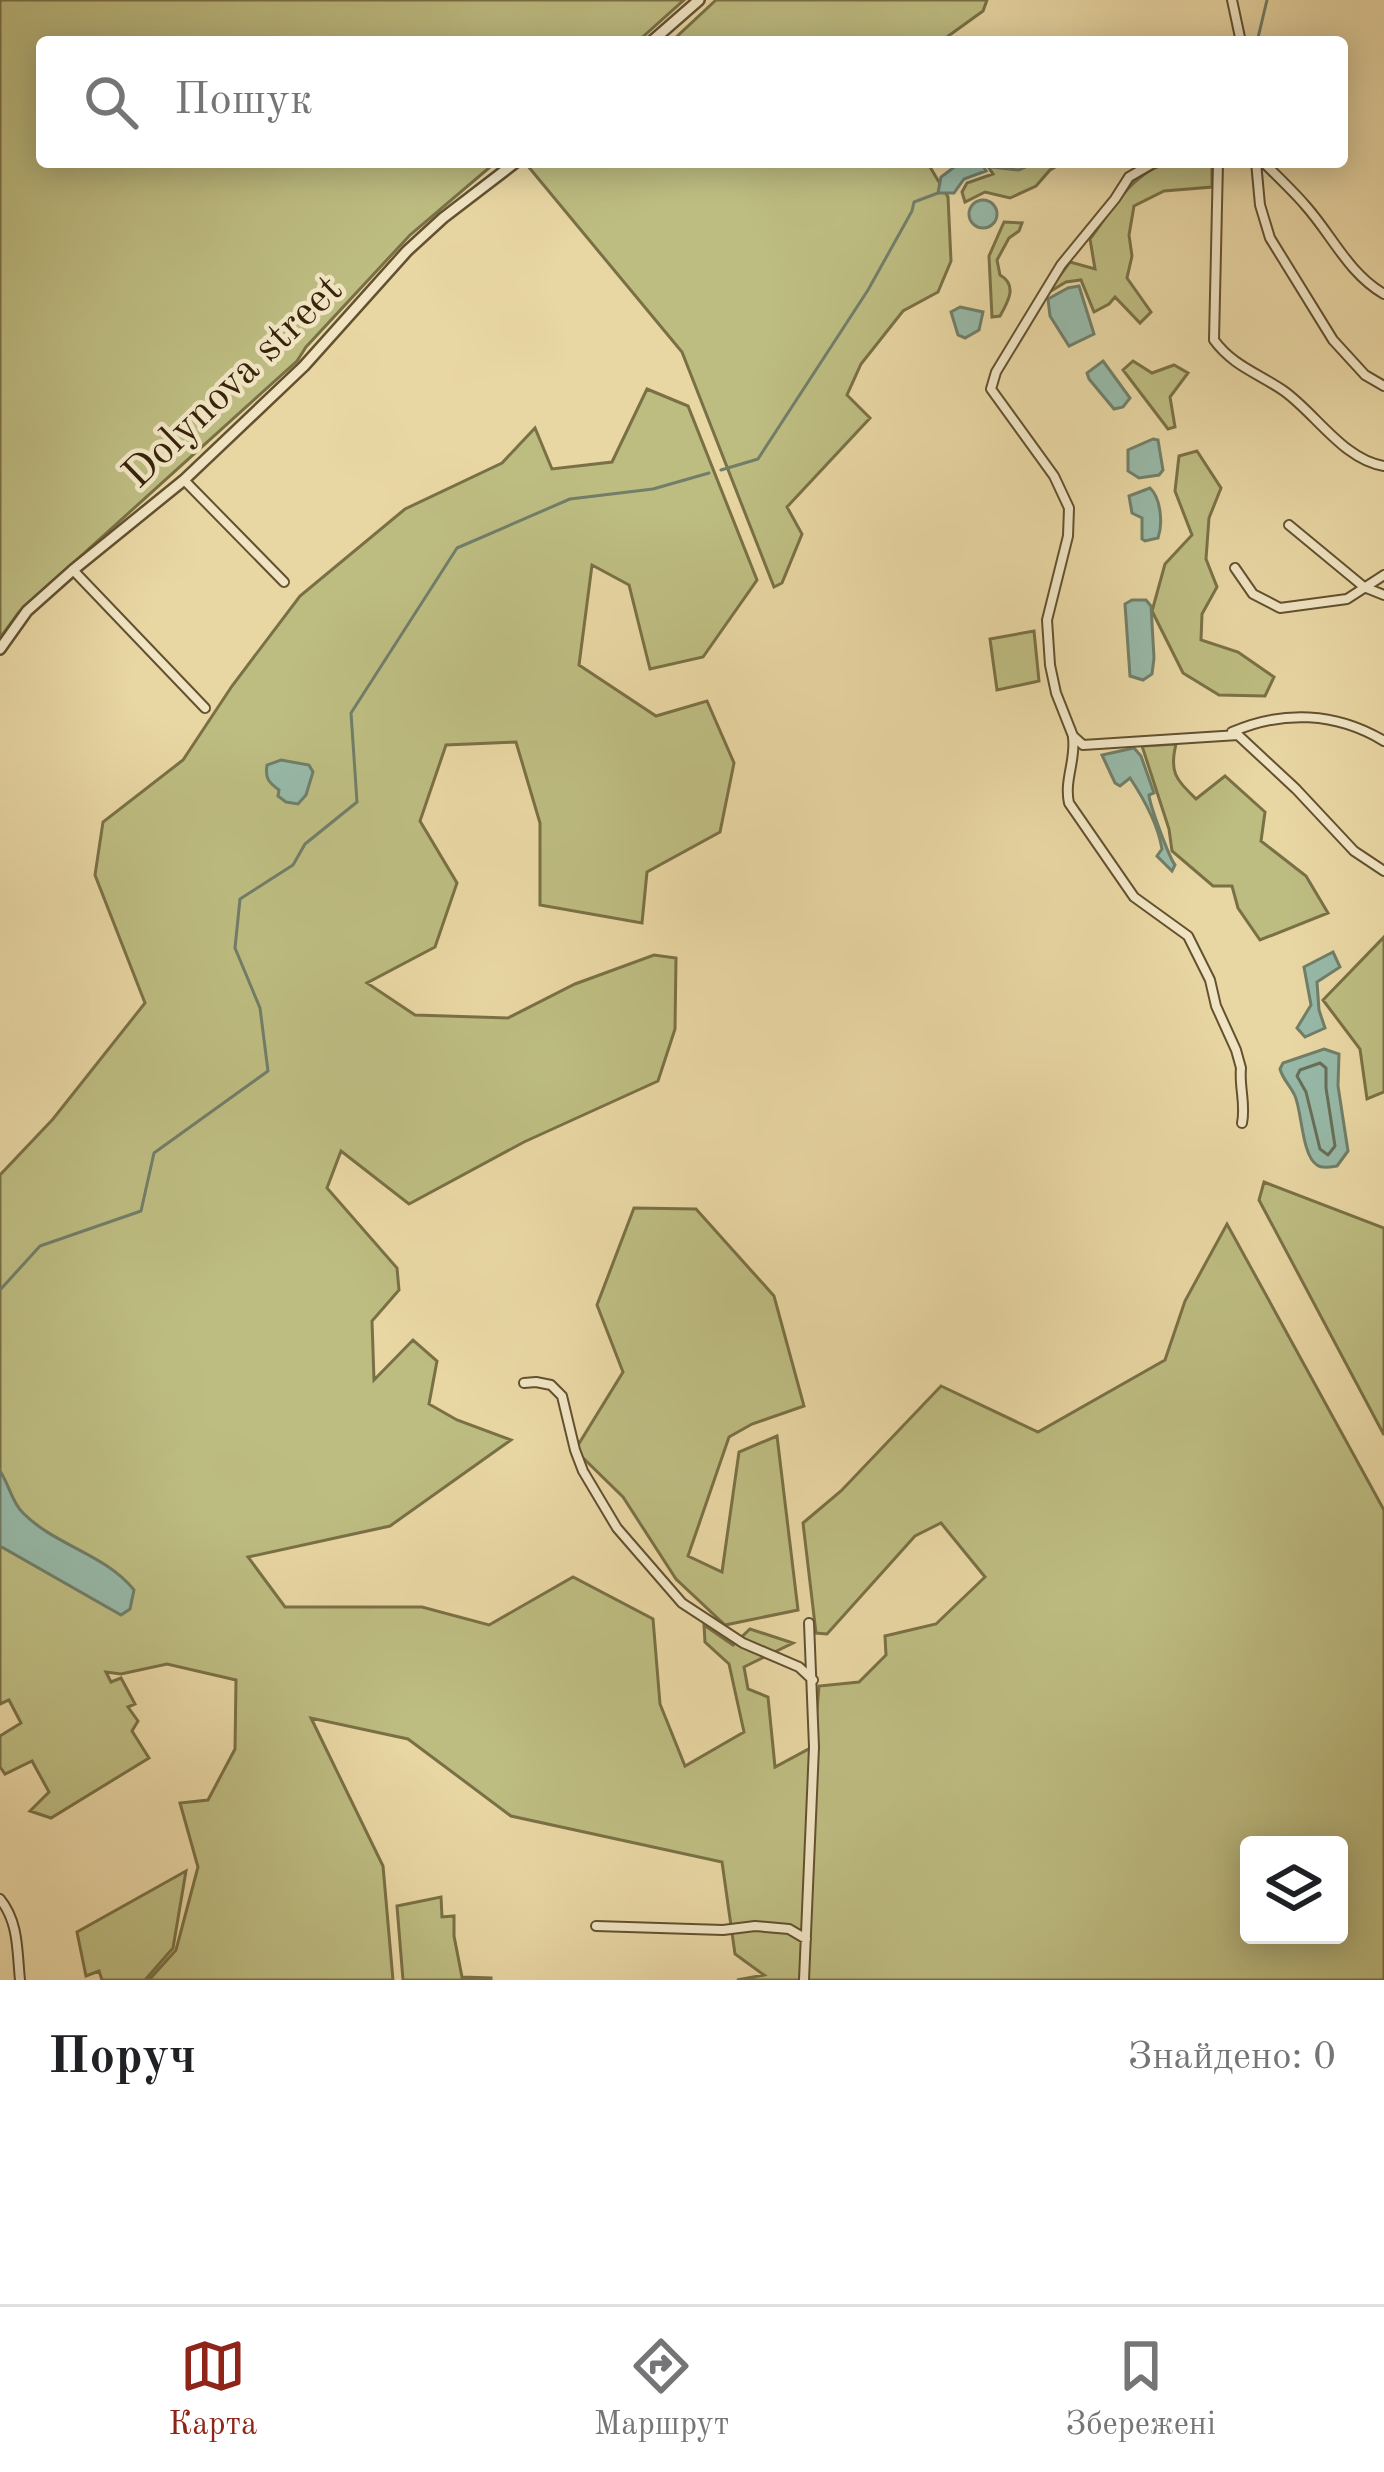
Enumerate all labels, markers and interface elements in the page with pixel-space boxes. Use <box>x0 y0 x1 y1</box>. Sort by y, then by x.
search box <box>36 36 1348 168</box>
icon: search <box>78 69 144 135</box>
text: Пошук <box>174 79 313 124</box>
street label: Dolynova street <box>116 268 351 497</box>
map controls <box>1240 1836 1348 1944</box>
button: layers <box>1240 1836 1348 1944</box>
text: Поруч <box>48 2033 196 2084</box>
text: Знайдено: 0 <box>1128 2038 1336 2077</box>
tab: Карта <box>168 2333 257 2446</box>
tab: Маршрут <box>594 2333 729 2446</box>
tab: Збережені <box>1066 2333 1216 2446</box>

